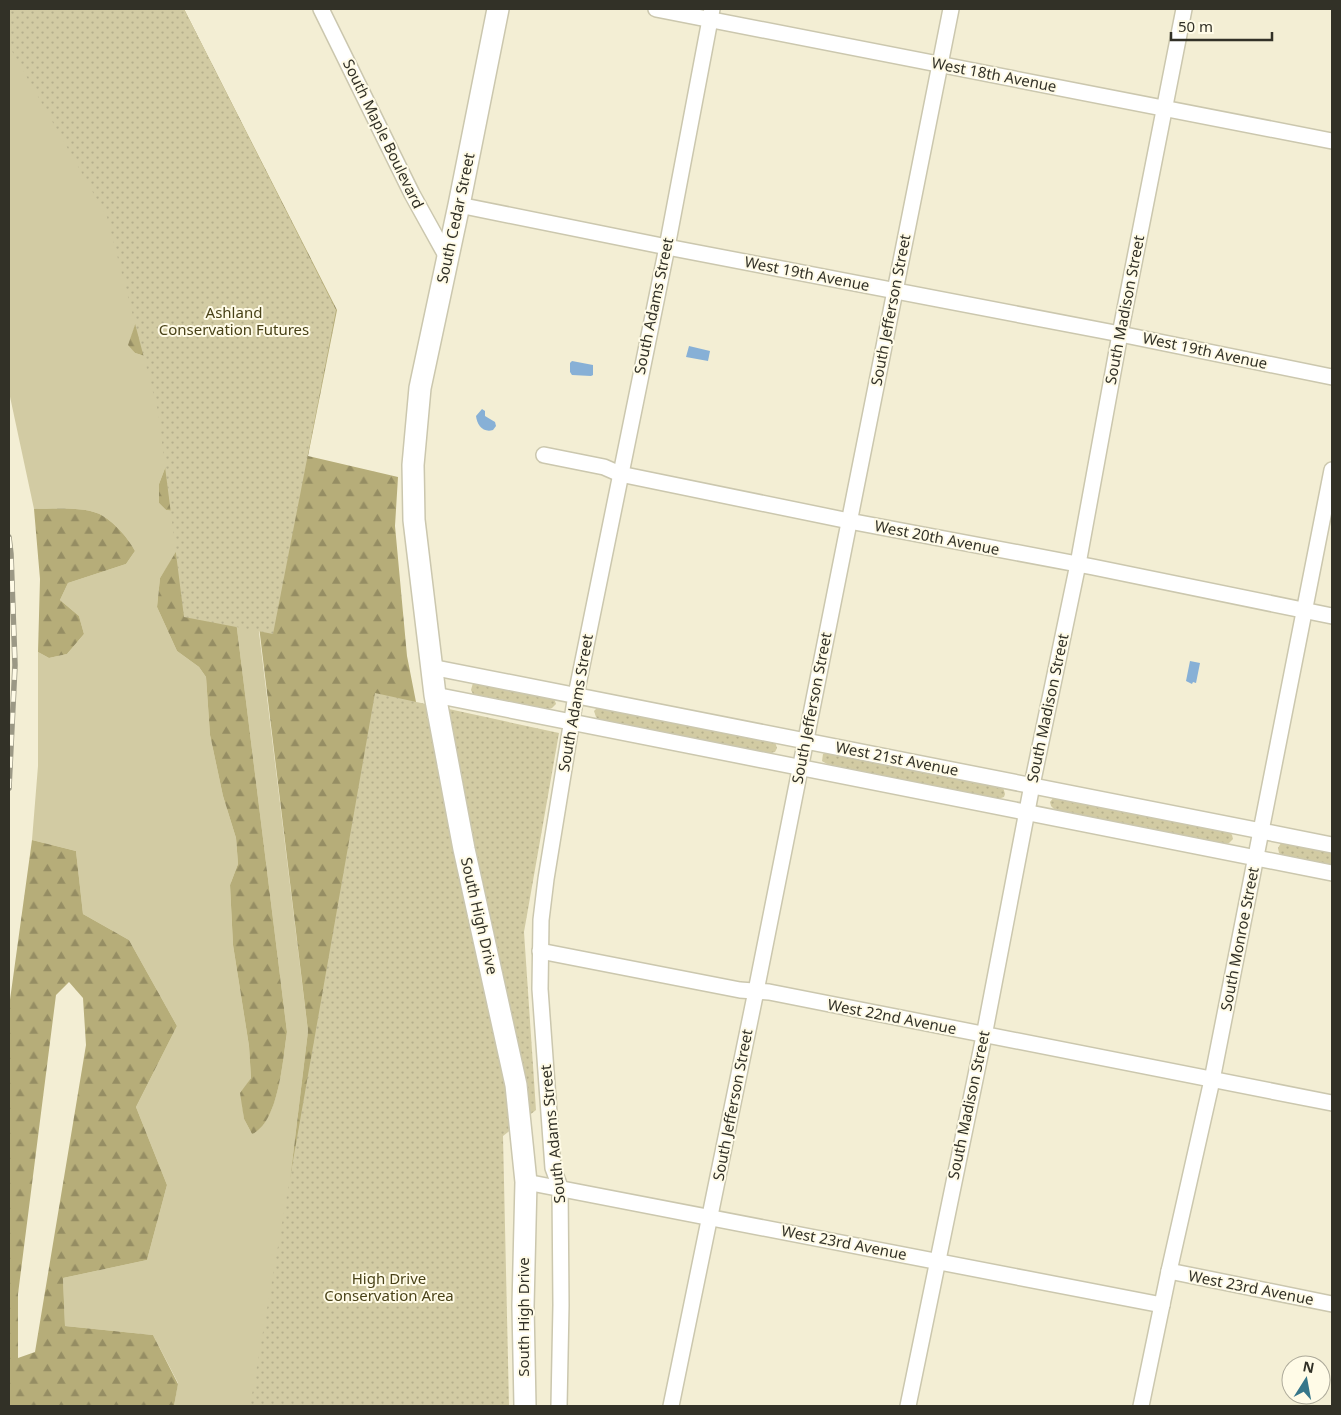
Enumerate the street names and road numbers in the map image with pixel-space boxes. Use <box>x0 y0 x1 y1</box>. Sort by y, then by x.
street label: West 18th Avenue <box>930 52 1058 96</box>
street label: South Maple Boulevard <box>339 56 429 212</box>
street label: South Cedar Street <box>431 150 479 285</box>
street label: South Jefferson Street <box>866 232 915 387</box>
street label: South Madison Street <box>1100 233 1148 386</box>
street label: South Adams Street <box>629 235 677 376</box>
street label: West 19th Avenue <box>743 251 871 295</box>
street label: West 19th Avenue <box>1141 327 1269 373</box>
street label: West 20th Avenue <box>873 515 1001 559</box>
street label: South Jefferson Street <box>787 630 836 785</box>
street label: South Madison Street <box>1021 631 1073 784</box>
street label: South Adams Street <box>553 632 597 773</box>
street label: West 21st Avenue <box>834 736 960 780</box>
street label: South High Drive <box>457 855 503 976</box>
street label: South Monroe Street <box>1215 865 1263 1013</box>
street label: West 22nd Avenue <box>826 994 958 1038</box>
street label: South Jefferson Street <box>708 1027 757 1182</box>
street label: South Madison Street <box>942 1028 994 1181</box>
street label: South Adams Street <box>535 1063 569 1204</box>
street label: West 23rd Avenue <box>780 1220 909 1264</box>
street label: South High Drive <box>513 1257 533 1377</box>
street label: West 23rd Avenue <box>1187 1265 1316 1309</box>

